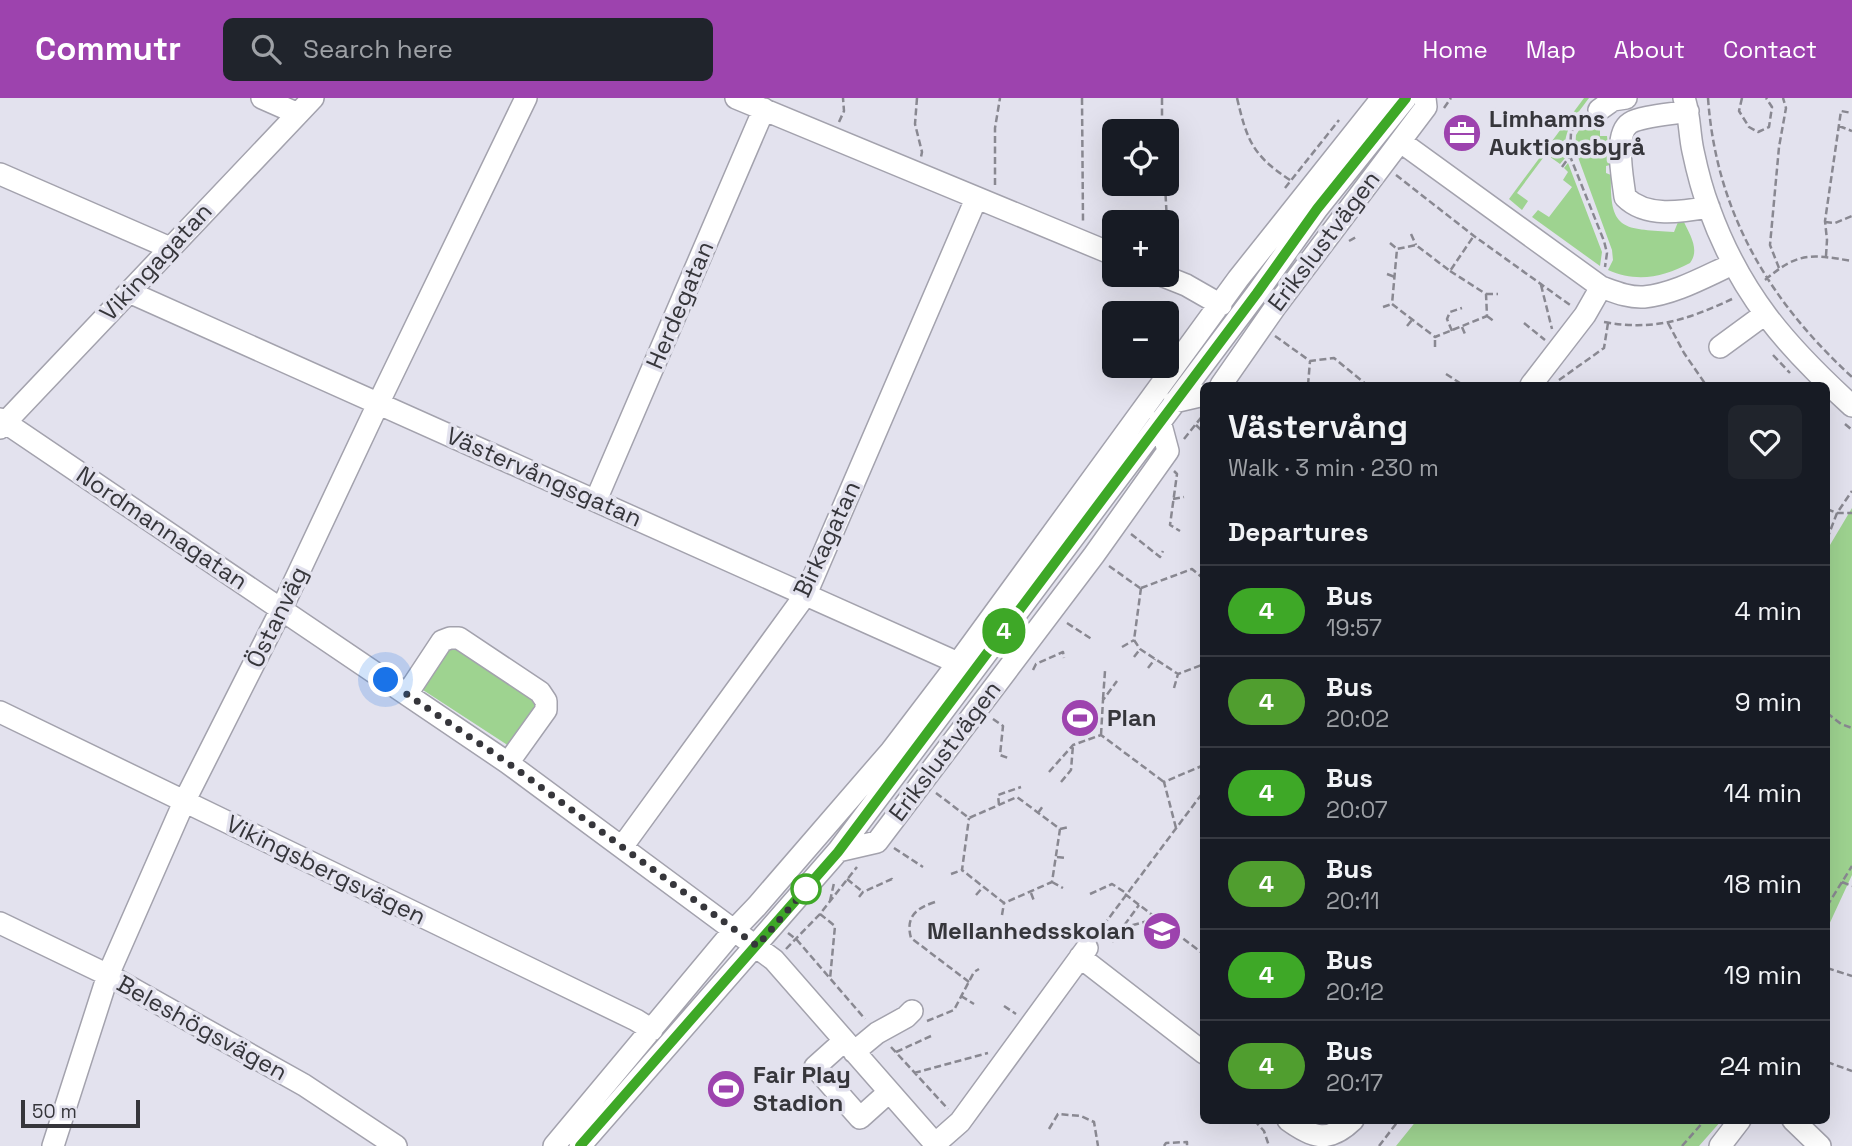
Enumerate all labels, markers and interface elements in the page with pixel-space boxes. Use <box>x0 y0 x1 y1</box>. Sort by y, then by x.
search box <box>223 18 713 81</box>
text: Commutr <box>35 28 181 70</box>
icon: search <box>247 30 285 68</box>
text: Search here <box>303 32 453 66</box>
text: Home <box>1422 34 1488 65</box>
text: Map <box>1526 34 1576 65</box>
text: About <box>1614 34 1685 65</box>
text: Contact <box>1723 34 1817 65</box>
place label: Limhamns Auktionsbyrå <box>1489 103 1645 162</box>
office icon: Limhamns Auktionsbyrå <box>1441 112 1483 154</box>
map controls <box>1102 119 1179 378</box>
button: locate <box>1102 119 1179 196</box>
street label: Erikslustvägen <box>1261 164 1387 317</box>
street label: Vikingagatan <box>93 196 218 327</box>
button: + <box>1102 210 1179 287</box>
street label: Herdegatan <box>639 236 720 374</box>
button: − <box>1102 301 1179 378</box>
button: heart <box>1728 405 1802 479</box>
text: Västervång <box>1228 406 1408 448</box>
street label: Västervångsgatan <box>442 419 647 534</box>
text: Walk · 3 min · 230 m <box>1228 453 1439 483</box>
street label: Nordmannagatan <box>71 459 254 596</box>
street label: Birkagatan <box>786 476 867 602</box>
text: Departures <box>1228 515 1369 549</box>
street label: Östanväg <box>239 561 314 673</box>
text: Bus <box>1326 579 1373 613</box>
text: 4 min <box>1734 594 1802 628</box>
text: 4 <box>1259 595 1274 626</box>
line badge: 4 <box>981 608 1027 654</box>
text: 19:57 <box>1326 613 1382 643</box>
text: 4 <box>996 615 1012 646</box>
your location <box>368 662 403 697</box>
text: Bus <box>1326 670 1373 704</box>
street label: Erikslustvägen <box>882 674 1008 827</box>
text: 9 min <box>1735 685 1802 719</box>
text: 4 <box>1259 686 1274 717</box>
sports icon: Plan <box>1059 697 1101 739</box>
place label: Plan <box>1107 702 1157 733</box>
text: 20:02 <box>1326 704 1389 734</box>
text: Bus <box>1326 761 1373 795</box>
text: 14 min <box>1724 776 1802 810</box>
text: 4 <box>1259 777 1274 808</box>
text: 20:07 <box>1326 795 1388 825</box>
street label: Vikingsbergsvägen <box>221 808 431 931</box>
text: Bus <box>1326 852 1373 886</box>
text: 18 min <box>1724 867 1802 901</box>
text: 4 <box>1259 868 1274 899</box>
unlabelled marker <box>791 874 821 904</box>
text: 20:11 <box>1326 886 1380 916</box>
school or university icon: Mellanhedsskolan <box>1141 910 1183 952</box>
place label: Mellanhedsskolan <box>927 915 1135 946</box>
text: Bus <box>1326 943 1373 977</box>
text: 19 min <box>1724 958 1802 992</box>
text: 4 <box>1259 959 1274 990</box>
street label: Beleshögsvägen <box>111 968 293 1087</box>
text: 20:12 <box>1326 977 1384 1007</box>
text: Bus <box>1326 1034 1373 1068</box>
text: 24 min <box>1719 1049 1802 1083</box>
text: 4 <box>1259 1050 1274 1081</box>
place label: Fair Play Stadion <box>753 1059 851 1118</box>
sports icon: Fair Play Stadion <box>705 1068 747 1110</box>
text: 20:17 <box>1326 1068 1383 1098</box>
scale bar <box>21 1097 140 1129</box>
text: 50 m <box>32 1099 77 1124</box>

